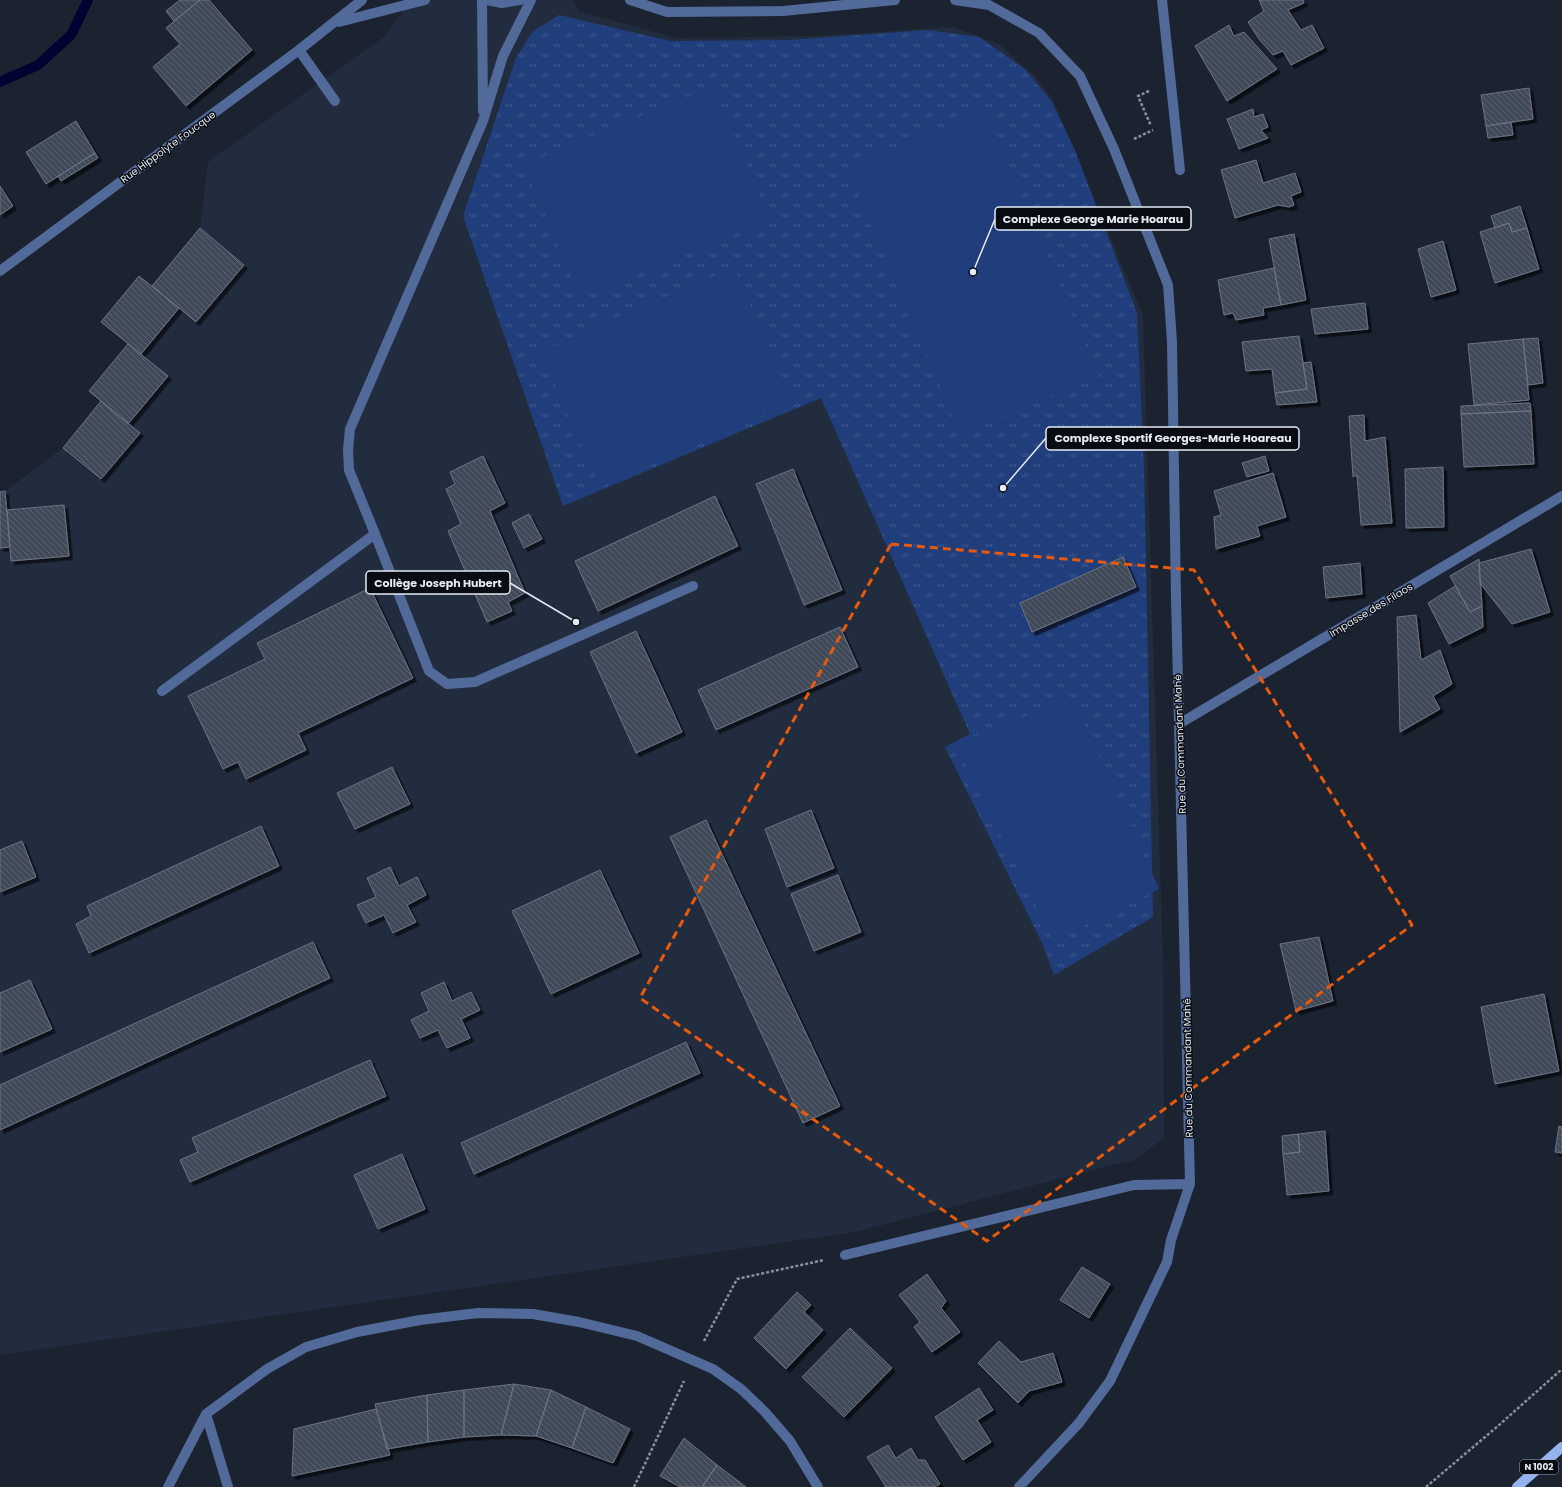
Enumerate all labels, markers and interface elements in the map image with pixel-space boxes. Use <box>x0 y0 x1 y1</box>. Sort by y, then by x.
street label: Rue Hippolyte Foucque <box>117 107 219 187</box>
callout: Complexe George Marie Hoarau <box>995 207 1191 230</box>
text: Complexe George Marie Hoarau <box>1003 211 1183 227</box>
callout: Complexe Sportif Georges-Marie Hoareau <box>1046 427 1299 450</box>
text: Complexe Sportif Georges-Marie Hoareau <box>1054 430 1292 446</box>
callout: Collège Joseph Hubert <box>366 571 510 594</box>
text: Collège Joseph Hubert <box>374 575 502 591</box>
street label: Impasse des Filaos <box>1327 579 1415 641</box>
street label: Rue du Commandant Mahé <box>1170 674 1190 814</box>
street label: Rue du Commandant Mahé <box>1179 998 1197 1138</box>
road number: N 1002 <box>1520 1460 1558 1474</box>

